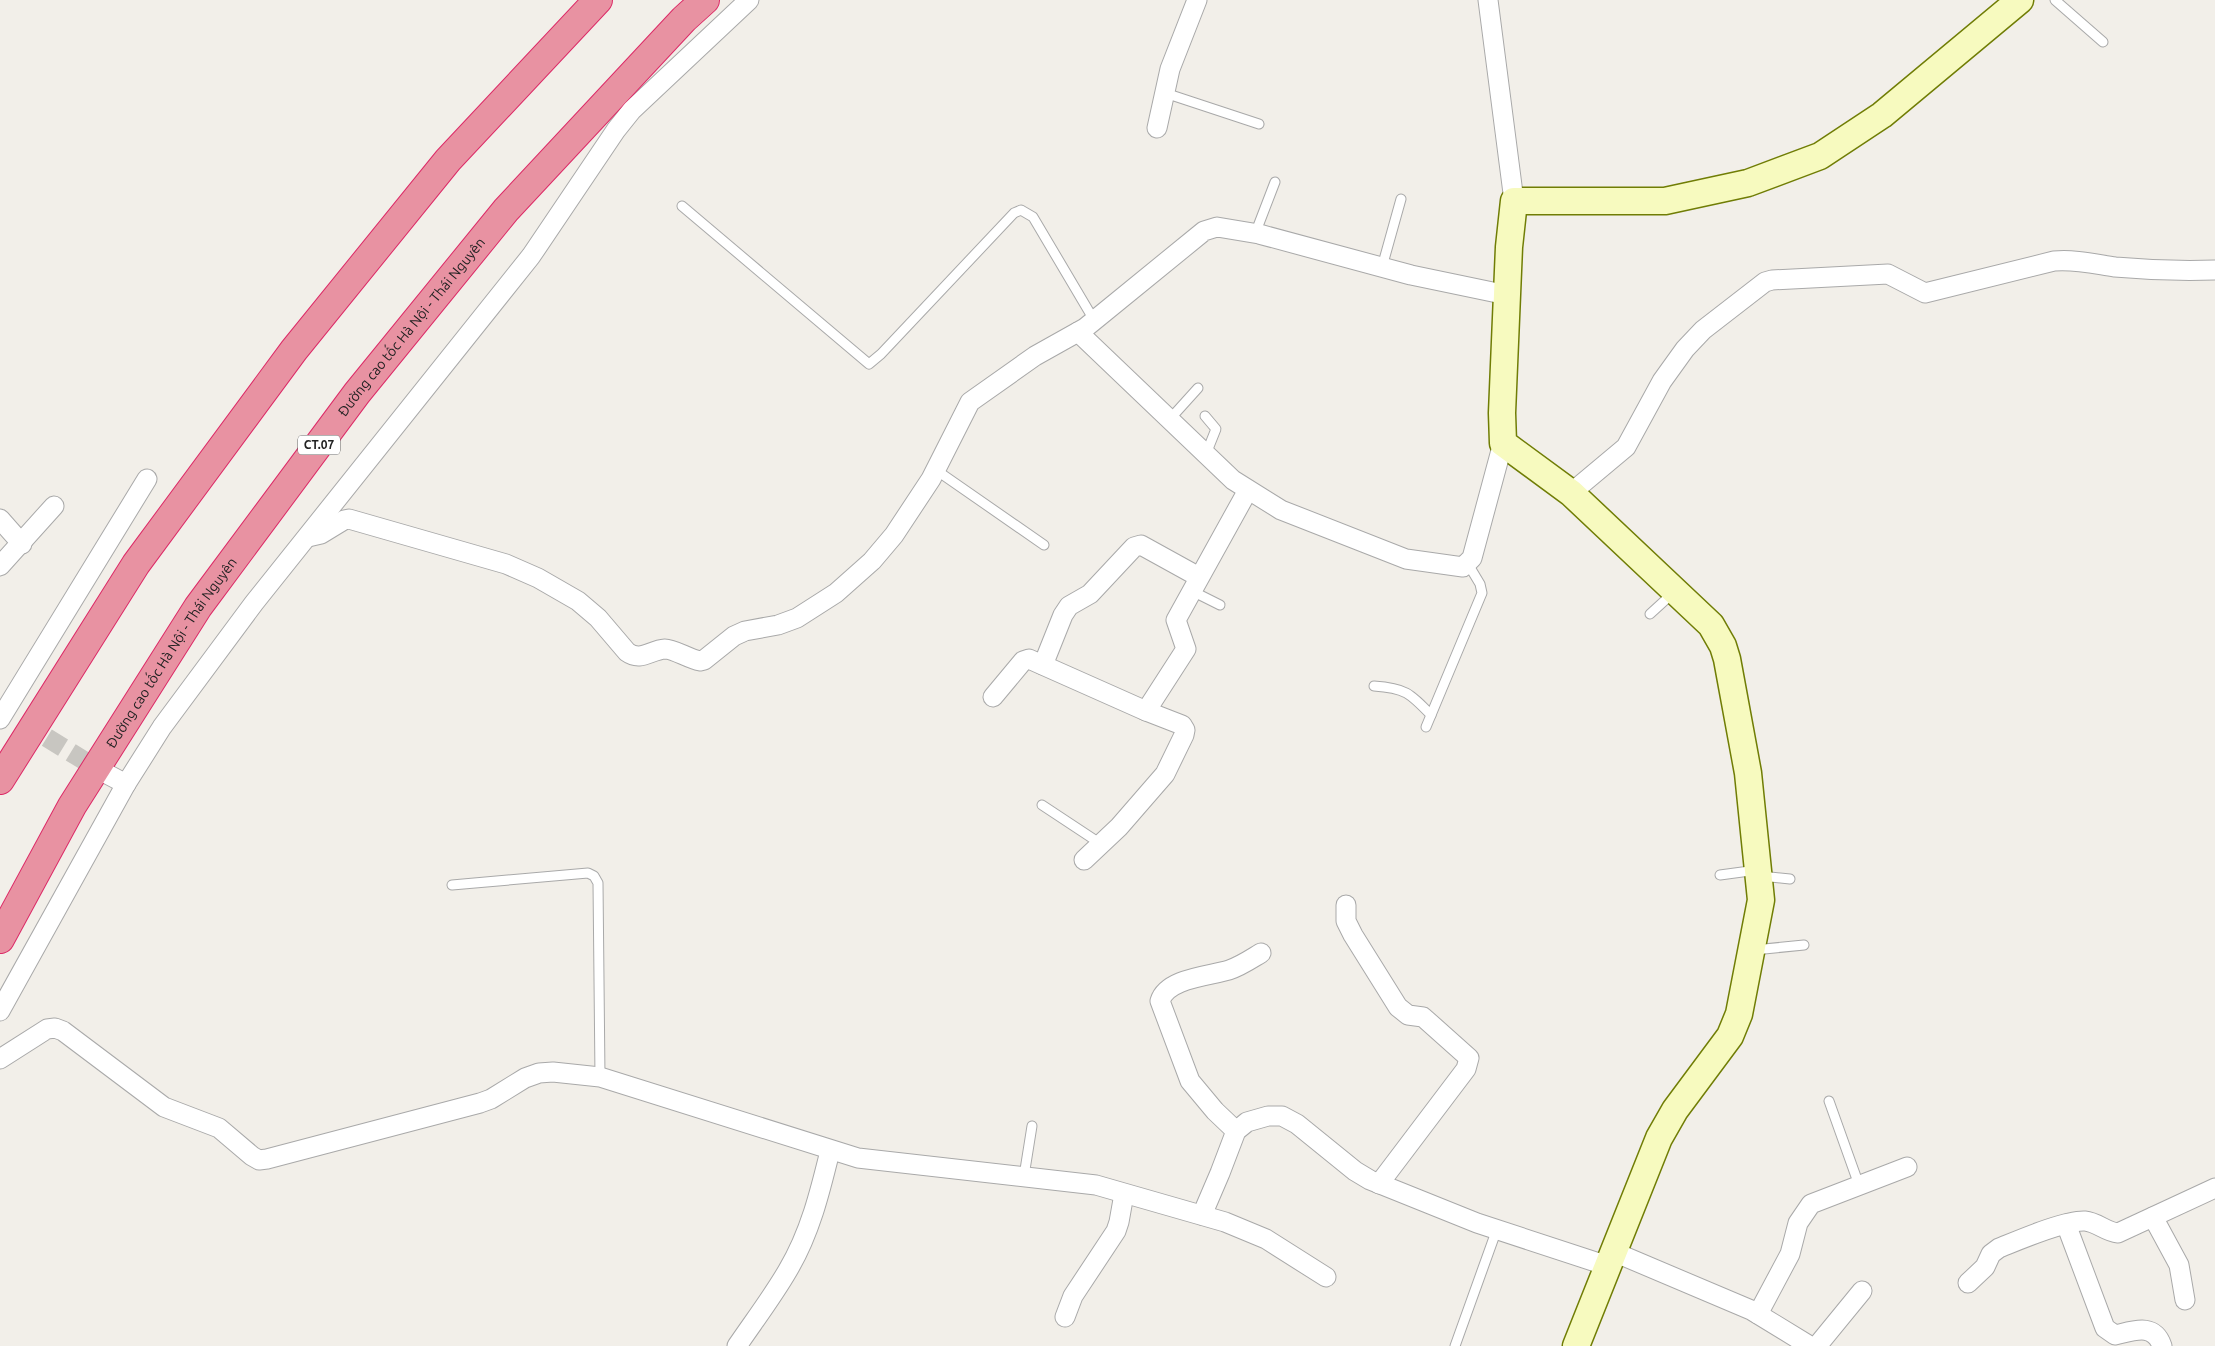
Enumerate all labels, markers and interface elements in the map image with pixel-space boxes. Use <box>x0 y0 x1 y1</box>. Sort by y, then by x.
street label: Đường cao tốc Hà Nội - Thái Nguyên <box>335 234 488 419</box>
road number: CT.07 <box>298 436 340 454</box>
street label: Đường cao tốc Hà Nội - Thái Nguyên <box>103 554 240 751</box>

